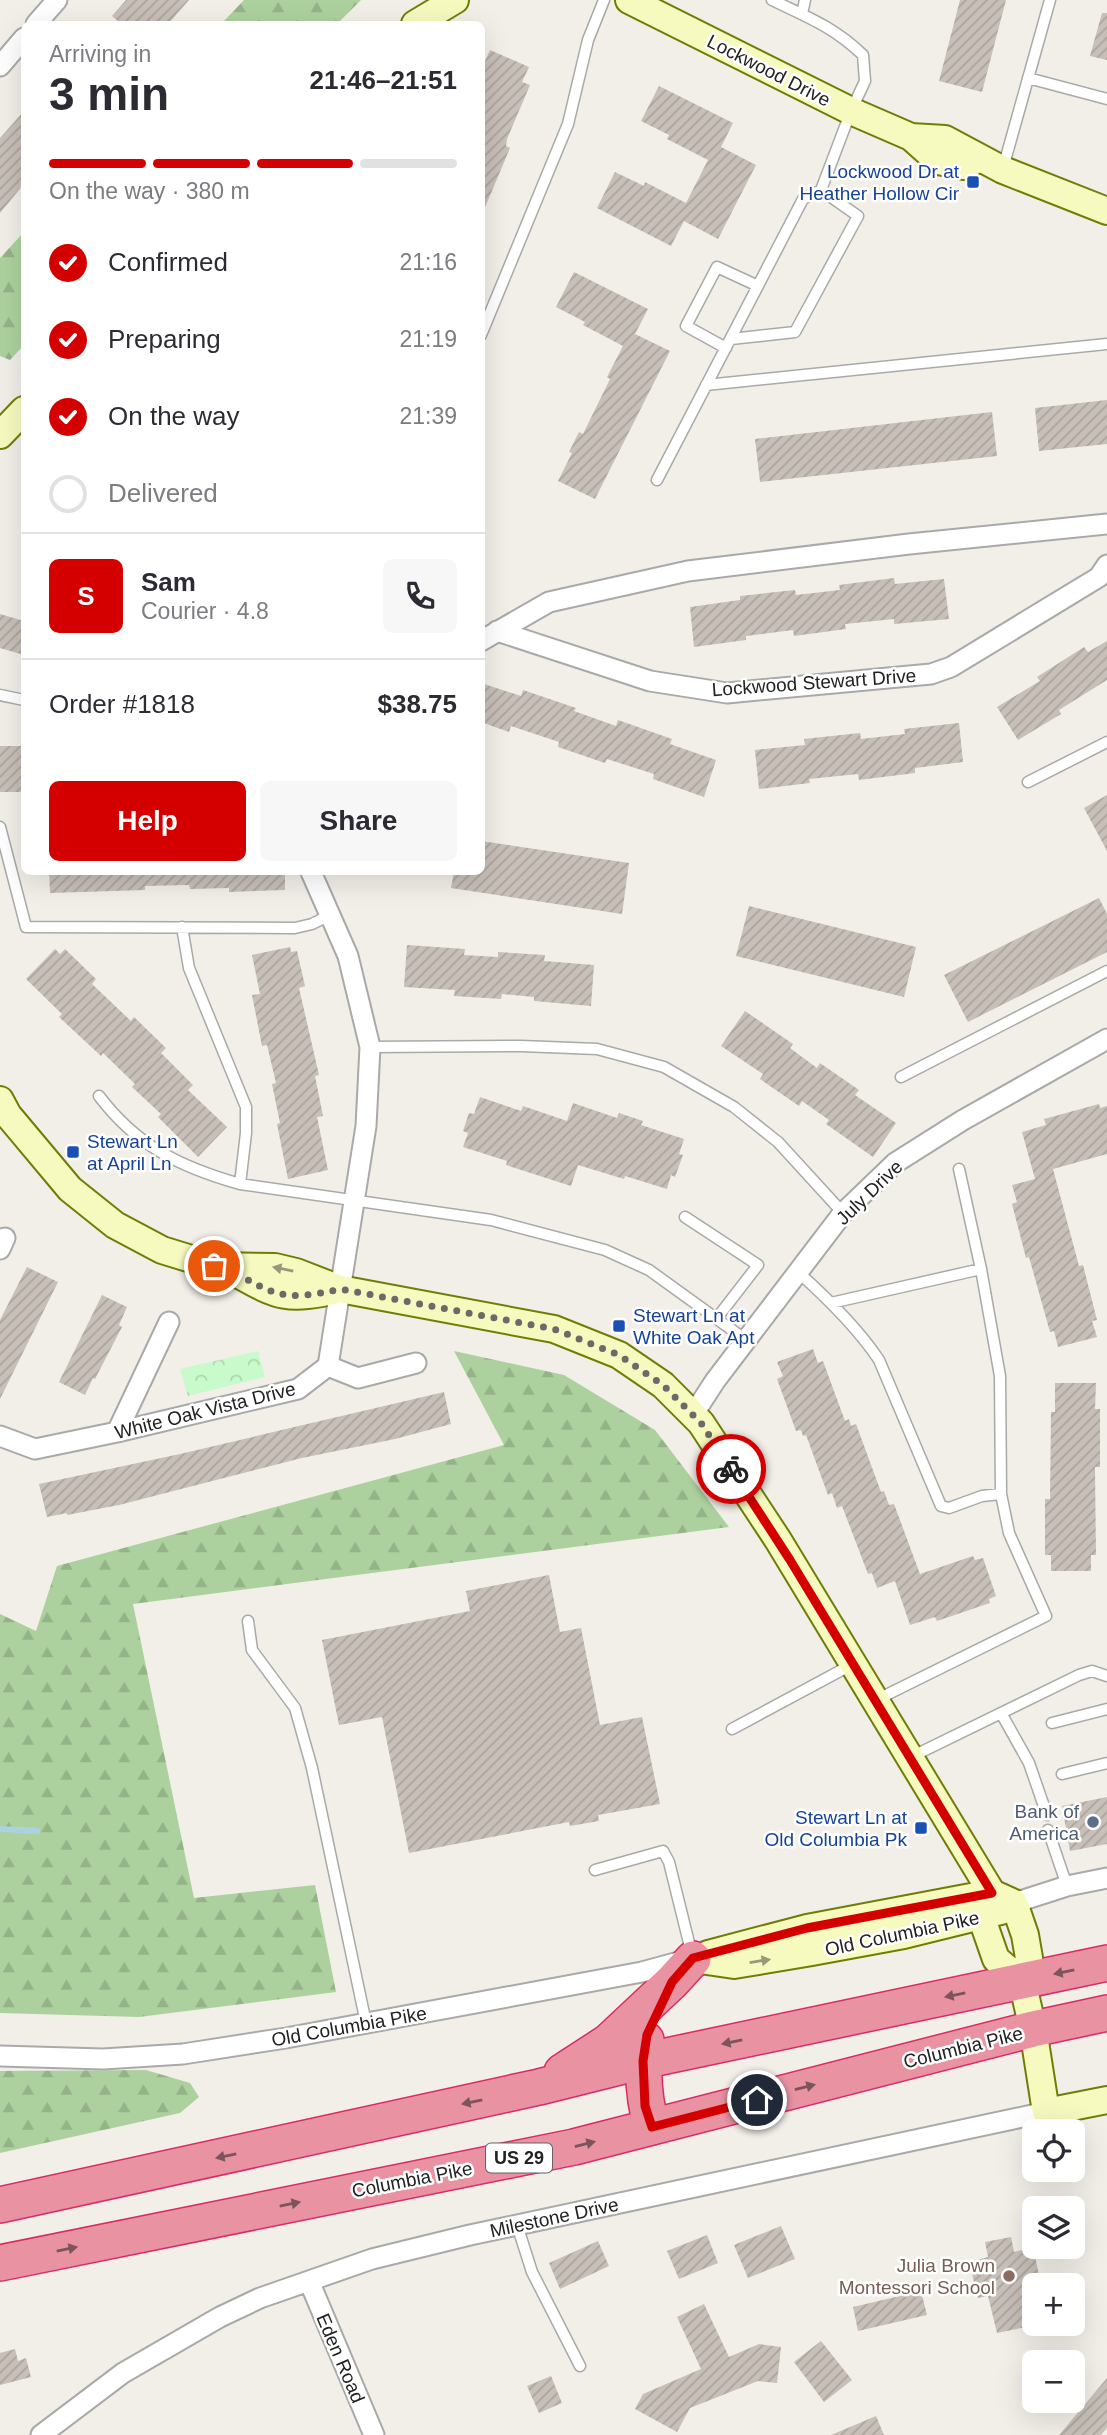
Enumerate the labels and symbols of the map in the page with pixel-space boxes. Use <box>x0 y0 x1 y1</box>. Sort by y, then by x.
street label: Lockwood Drive <box>704 30 834 110</box>
place label: Lockwood Dr at Heather Hollow Cir <box>800 161 960 204</box>
marker: Lockwood Dr at Heather Hollow Cir <box>965 174 981 190</box>
street label: Lockwood Stewart Drive <box>711 665 917 700</box>
place label: Stewart Ln at April Ln <box>87 1131 178 1174</box>
marker: Stewart Ln at April Ln <box>65 1144 81 1160</box>
street label: July Drive <box>832 1156 907 1229</box>
pin <box>184 1236 244 1296</box>
one-way arrow <box>272 1264 294 1275</box>
place label: Stewart Ln at White Oak Apt <box>633 1305 755 1348</box>
marker: Stewart Ln at White Oak Apt <box>611 1318 627 1334</box>
street label: White Oak Vista Drive <box>113 1378 298 1443</box>
courier <box>696 1434 766 1504</box>
place label: Bank of America <box>1009 1801 1080 1844</box>
place label: Stewart Ln at Old Columbia Pk <box>764 1807 908 1850</box>
marker: Bank of America <box>1085 1814 1101 1830</box>
marker: Stewart Ln at Old Columbia Pk <box>913 1820 929 1836</box>
street label: Old Columbia Pike <box>823 1907 981 1960</box>
one-way arrow <box>749 1955 771 1966</box>
one-way arrow <box>1053 1966 1075 1977</box>
one-way arrow <box>944 1989 966 2000</box>
street label: Old Columbia Pike <box>270 2002 428 2050</box>
street label: Columbia Pike <box>901 2022 1025 2072</box>
one-way arrow <box>721 2037 743 2048</box>
pin <box>727 2070 787 2130</box>
one-way arrow <box>794 2081 816 2092</box>
one-way arrow <box>461 2097 483 2108</box>
one-way arrow <box>574 2138 596 2149</box>
road number: US 29 <box>486 2144 552 2172</box>
one-way arrow <box>215 2150 237 2161</box>
street label: Columbia Pike <box>350 2157 474 2201</box>
street label: Milestone Drive <box>488 2194 620 2241</box>
one-way arrow <box>279 2199 301 2210</box>
one-way arrow <box>56 2244 78 2255</box>
place label: Julia Brown Montessori School <box>839 2255 995 2298</box>
marker: Julia Brown Montessori School <box>1001 2268 1017 2284</box>
street label: Eden Road <box>312 2310 369 2406</box>

